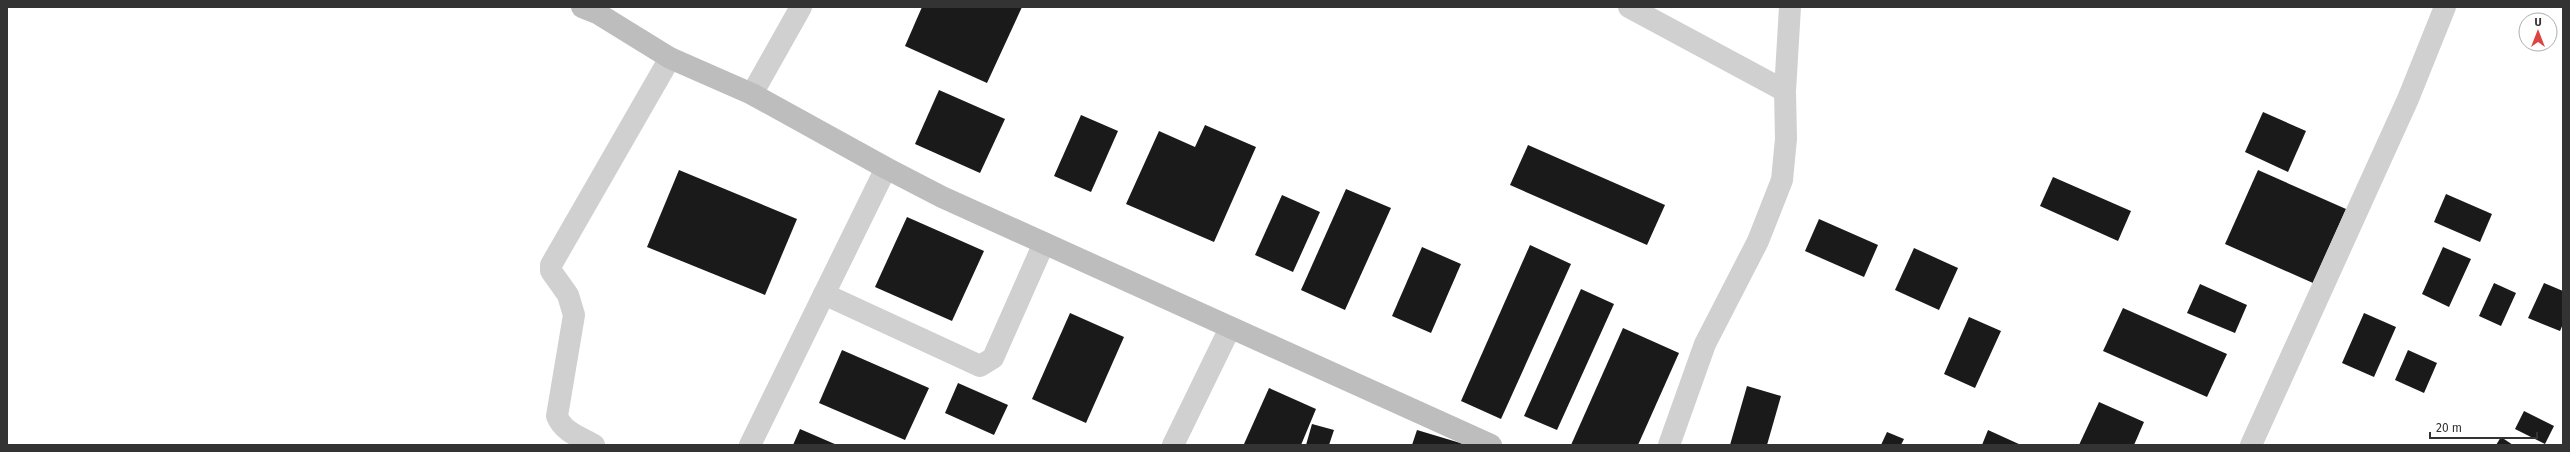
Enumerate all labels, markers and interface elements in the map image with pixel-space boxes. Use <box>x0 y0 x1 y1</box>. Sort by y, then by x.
north arrow <box>2518 12 2558 52</box>
text: U <box>2534 16 2542 29</box>
scale bar <box>2430 414 2537 440</box>
text: 20 m <box>2436 421 2462 435</box>

